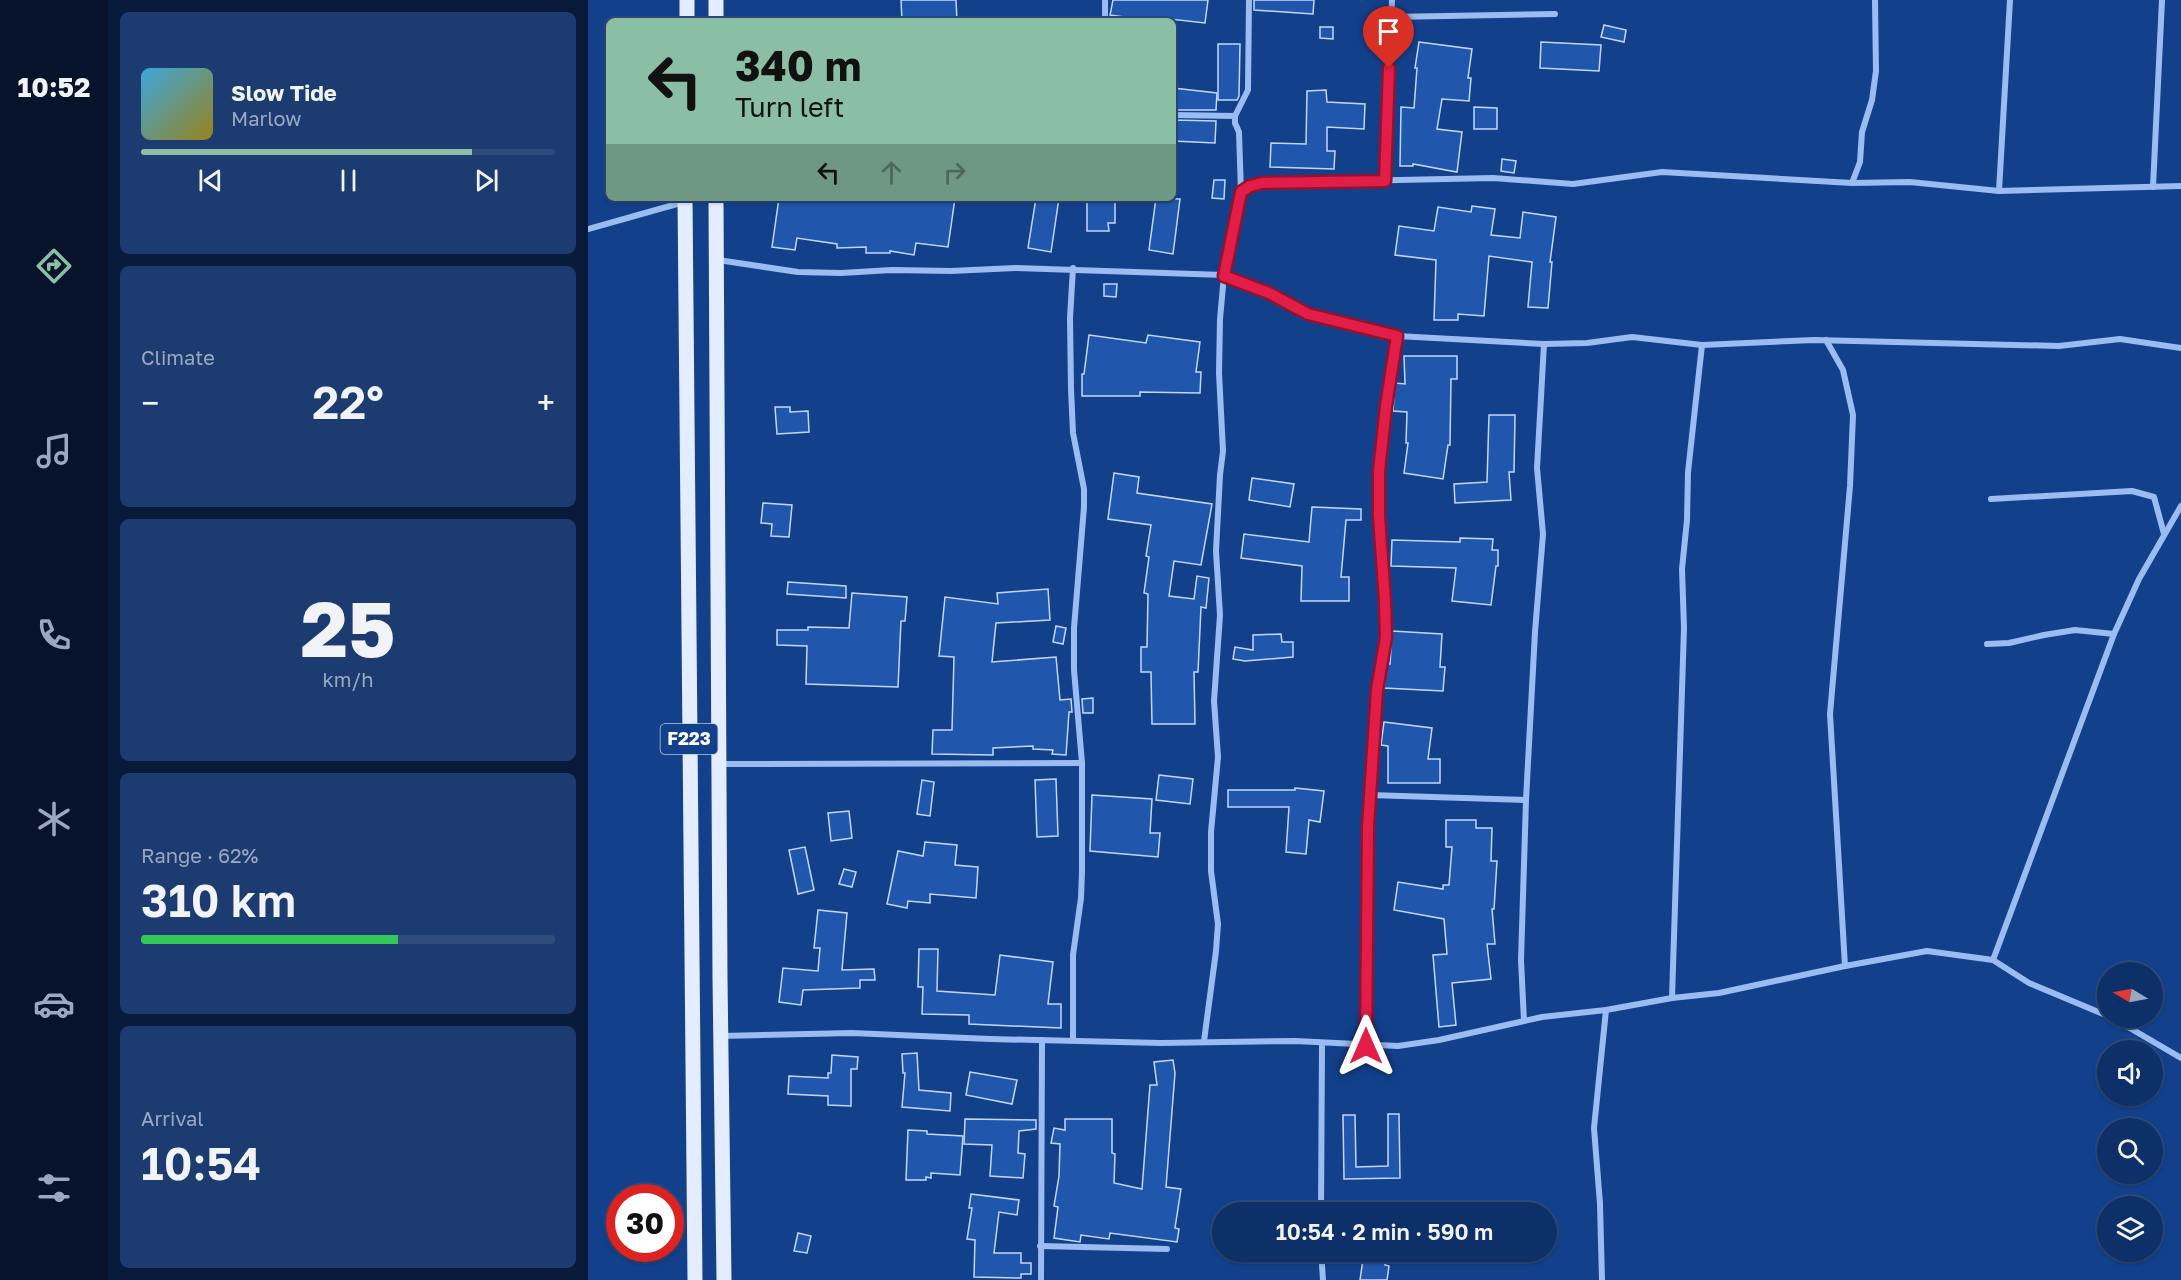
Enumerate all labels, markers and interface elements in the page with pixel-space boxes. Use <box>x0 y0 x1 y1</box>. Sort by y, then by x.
pin <box>1363 6 1414 68</box>
icon: arrive <box>1372 15 1405 48</box>
text: 340 m <box>735 40 861 90</box>
icon: left <box>636 42 714 120</box>
text: 10:52 <box>17 71 91 103</box>
text: Slow Tide <box>231 79 337 106</box>
text: Turn left <box>735 91 844 123</box>
text: Marlow <box>231 106 302 130</box>
icon: left <box>812 156 845 189</box>
icon: ahead <box>875 156 908 189</box>
icon: right <box>938 156 971 189</box>
icon: previous <box>194 164 227 197</box>
icon: pause <box>332 164 365 197</box>
icon: next <box>470 164 503 197</box>
icon: directions <box>33 245 75 287</box>
text: Climate <box>141 345 215 369</box>
text: 22° <box>312 375 384 429</box>
text: − <box>141 383 159 422</box>
text: + <box>537 383 555 422</box>
icon: music <box>33 430 75 472</box>
text: 25 <box>300 581 396 674</box>
icon: phone <box>33 614 75 656</box>
text: km/h <box>323 667 373 691</box>
road number: F223 <box>660 724 718 754</box>
icon: climate <box>33 798 75 840</box>
text: Range · 62% <box>141 843 258 867</box>
text: 310 km <box>141 873 296 927</box>
north arrow <box>2097 962 2163 1028</box>
map controls <box>2097 962 2163 1262</box>
icon: car <box>33 983 75 1025</box>
position arrow <box>1334 1014 1398 1078</box>
button: sound <box>2097 1040 2163 1106</box>
text: Arrival <box>141 1106 204 1130</box>
button: search <box>2097 1118 2163 1184</box>
text: 10:54 <box>141 1136 262 1190</box>
icon: filters <box>33 1167 75 1209</box>
speed limit sign: 30 <box>606 1184 684 1262</box>
button: layers <box>2097 1196 2163 1262</box>
text: 10:54 · 2 min · 590 m <box>1276 1218 1493 1245</box>

